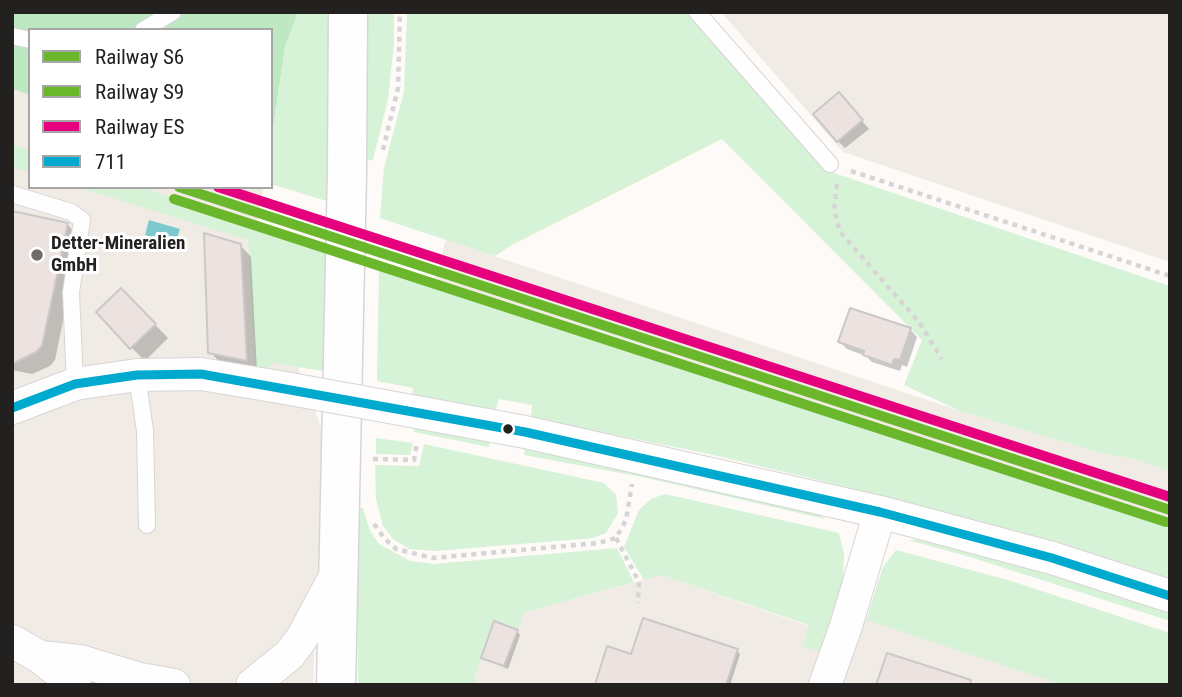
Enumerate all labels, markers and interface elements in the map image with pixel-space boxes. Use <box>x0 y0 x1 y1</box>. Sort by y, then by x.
legend <box>28 28 273 189</box>
text: Railway S6 <box>95 45 184 69</box>
text: Railway S9 <box>95 80 184 104</box>
text: Railway ES <box>95 115 184 139</box>
text: 711 <box>95 150 126 174</box>
place label: Detter-Mineralien GmbH <box>51 233 185 277</box>
marker: Detter-Mineralien GmbH <box>29 247 45 263</box>
unlabelled marker <box>501 422 515 436</box>

